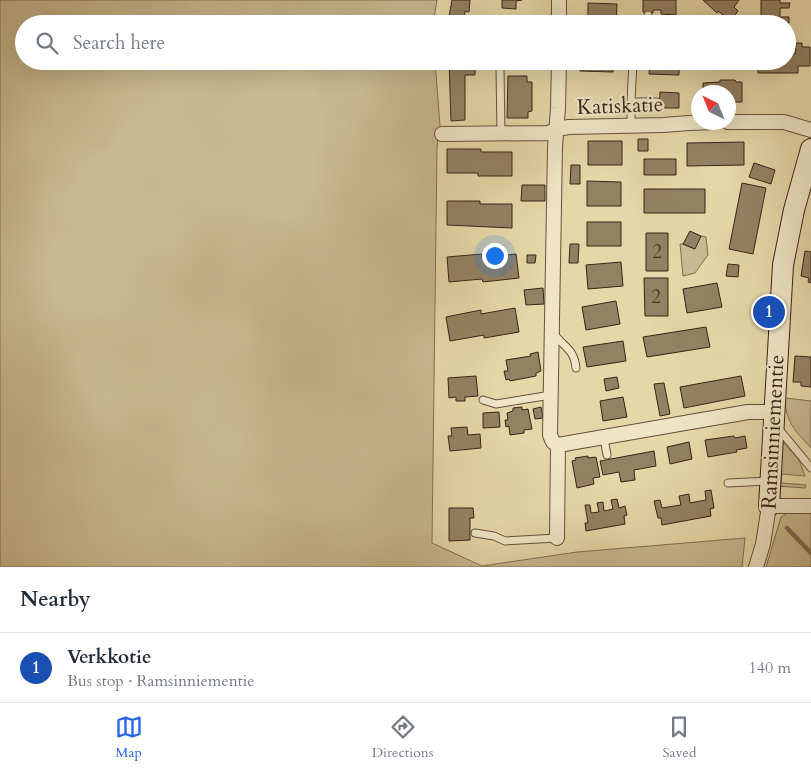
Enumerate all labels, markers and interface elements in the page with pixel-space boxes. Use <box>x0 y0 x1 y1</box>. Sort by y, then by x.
search box <box>15 15 796 70</box>
icon: search <box>33 29 61 57</box>
text: Search here <box>73 30 165 56</box>
north arrow <box>691 85 736 130</box>
street label: Katiskatie <box>576 90 664 122</box>
house number: 2 <box>652 239 662 265</box>
your location <box>482 243 508 269</box>
house number: 2 <box>651 284 661 310</box>
pin: 1 <box>753 293 785 331</box>
street label: Ramsinniementie <box>754 354 792 510</box>
text: Nearby <box>20 585 91 614</box>
text: Verkkotie <box>67 644 151 670</box>
text: 1 <box>32 657 40 679</box>
text: 140 m <box>749 657 791 679</box>
text: Bus stop · Ramsinniementie <box>67 670 255 692</box>
tab: Map <box>115 713 143 762</box>
tab: Directions <box>372 713 433 762</box>
tab: Saved <box>662 713 696 762</box>

